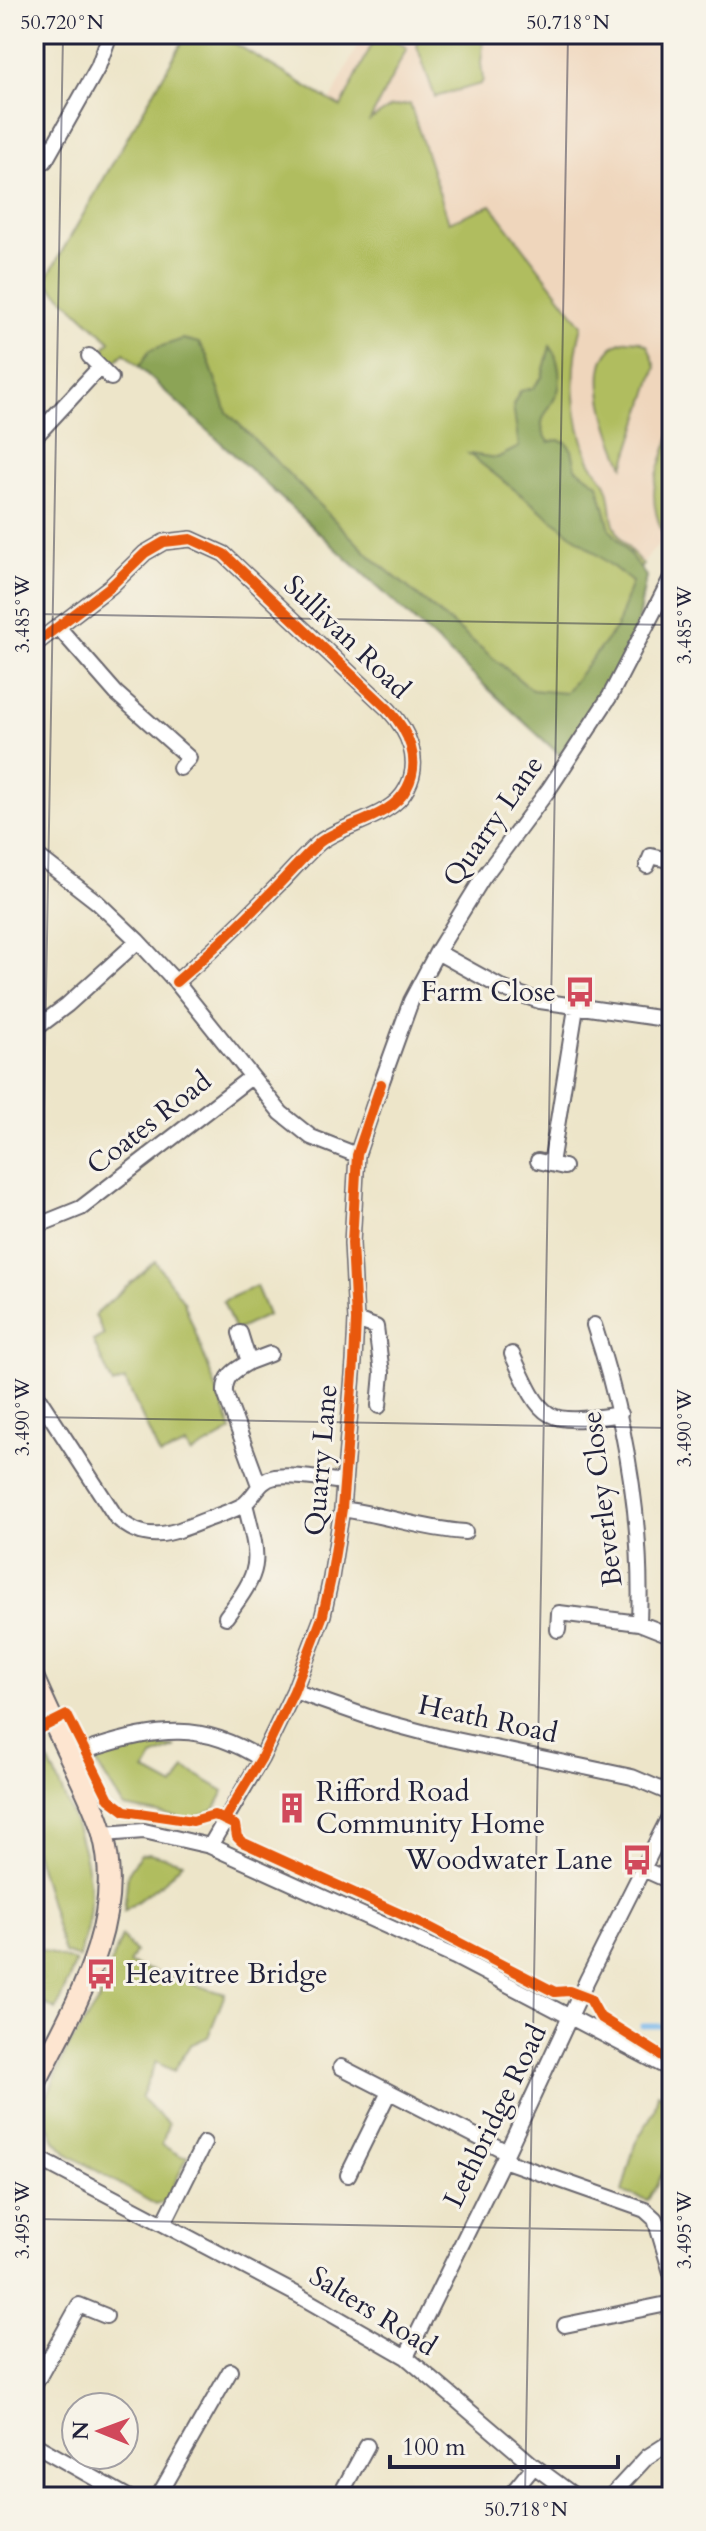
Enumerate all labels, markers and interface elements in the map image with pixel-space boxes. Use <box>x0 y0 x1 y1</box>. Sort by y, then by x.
text: 50.720°N <box>20 9 104 36</box>
text: 50.718°N <box>526 9 610 36</box>
street label: Sullivan Road <box>275 567 419 707</box>
text: 3.485°W <box>9 574 36 653</box>
text: 3.485°W <box>671 585 698 664</box>
street label: Quarry Lane <box>434 748 552 894</box>
place label: Farm Close <box>421 973 556 1011</box>
bus stop icon: Farm Close <box>563 975 597 1009</box>
street label: Coates Road <box>79 1062 219 1184</box>
text: 3.490°W <box>9 1377 36 1456</box>
street label: Quarry Lane <box>295 1383 347 1537</box>
text: 3.490°W <box>671 1388 698 1467</box>
street label: Beverley Close <box>572 1409 632 1589</box>
street label: Heath Road <box>415 1686 561 1752</box>
place label: Rifford Road Community Home <box>316 1773 545 1843</box>
building icon: Rifford Road Community Home <box>275 1791 309 1825</box>
place label: Woodwater Lane <box>404 1841 613 1879</box>
bus stop icon: Woodwater Lane <box>620 1843 654 1877</box>
place label: Heavitree Bridge <box>125 1955 328 1993</box>
bus stop icon: Heavitree Bridge <box>84 1957 118 1991</box>
street label: Lethbridge Road <box>434 2018 556 2214</box>
text: 3.495°W <box>9 2180 36 2259</box>
text: 3.495°W <box>671 2190 698 2269</box>
street label: Salters Road <box>302 2257 444 2365</box>
north arrow <box>60 2391 140 2471</box>
scale bar <box>390 2419 618 2469</box>
text: N <box>66 2421 96 2440</box>
text: 100 m <box>402 2431 466 2464</box>
text: 50.718°N <box>484 2496 568 2523</box>

